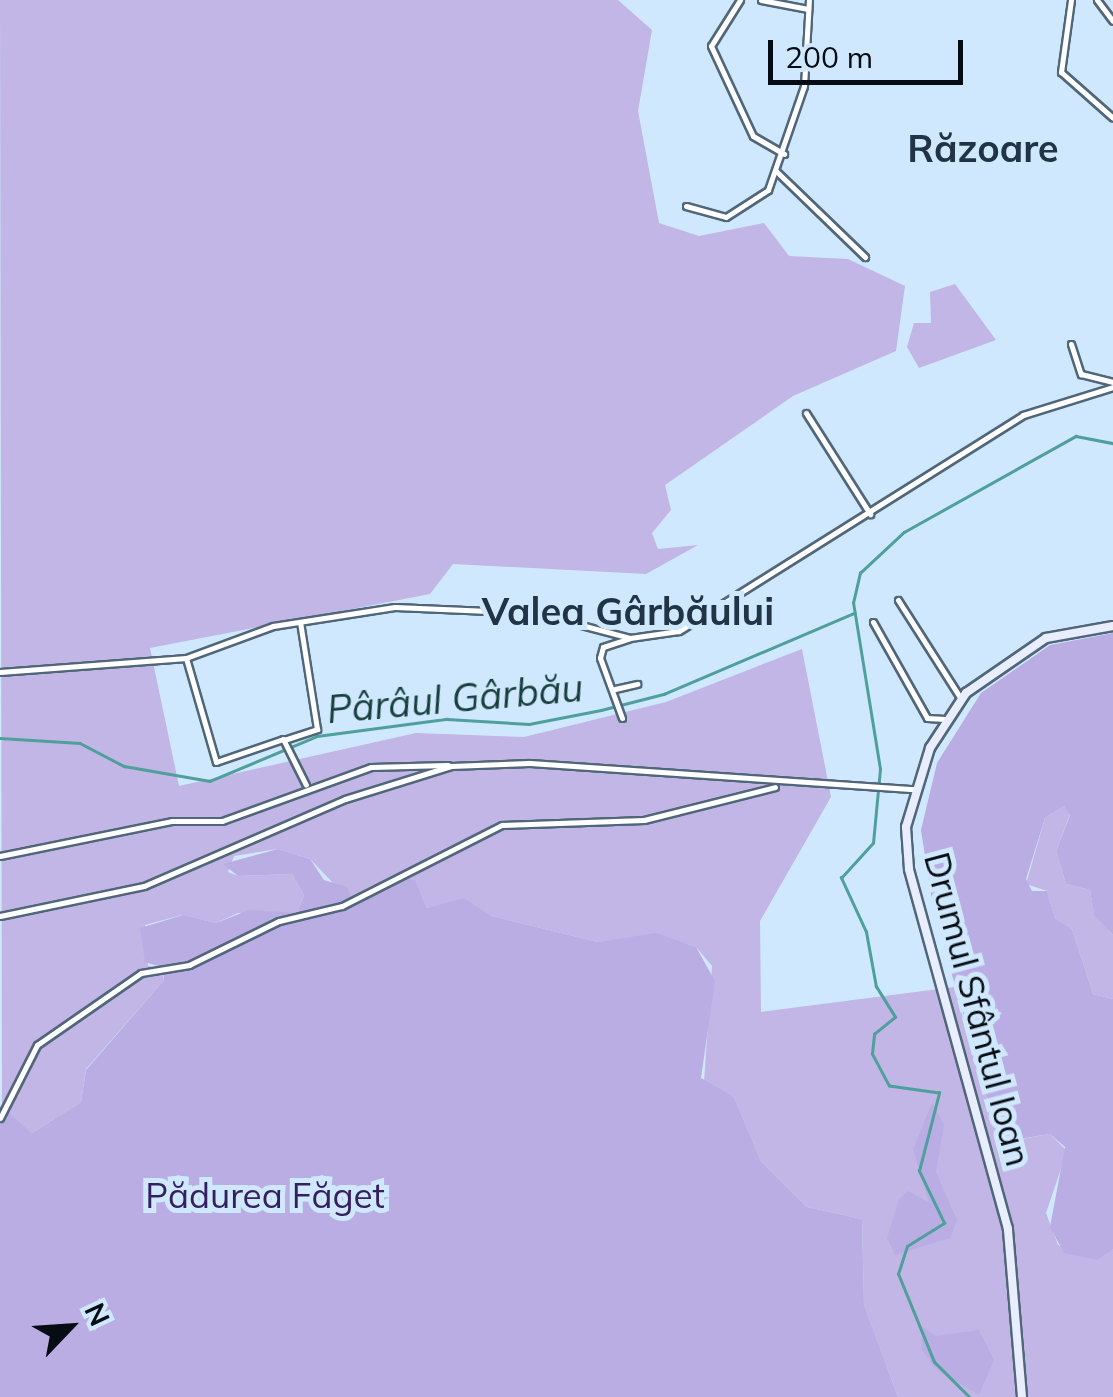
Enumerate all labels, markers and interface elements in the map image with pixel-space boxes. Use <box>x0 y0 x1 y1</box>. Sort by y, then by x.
scale bar <box>773 20 968 82</box>
text: 200 m <box>785 38 873 76</box>
district label: Răzoare <box>907 126 1059 172</box>
district label: Valea Gârbăului <box>482 589 774 635</box>
water label: Pârâul Gârbău <box>325 665 585 733</box>
street label: Drumul Sfântul Ioan <box>916 848 1040 1170</box>
park label: Pădurea Făget <box>145 1174 385 1216</box>
north arrow <box>20 1277 120 1377</box>
text: N <box>77 1297 118 1331</box>

